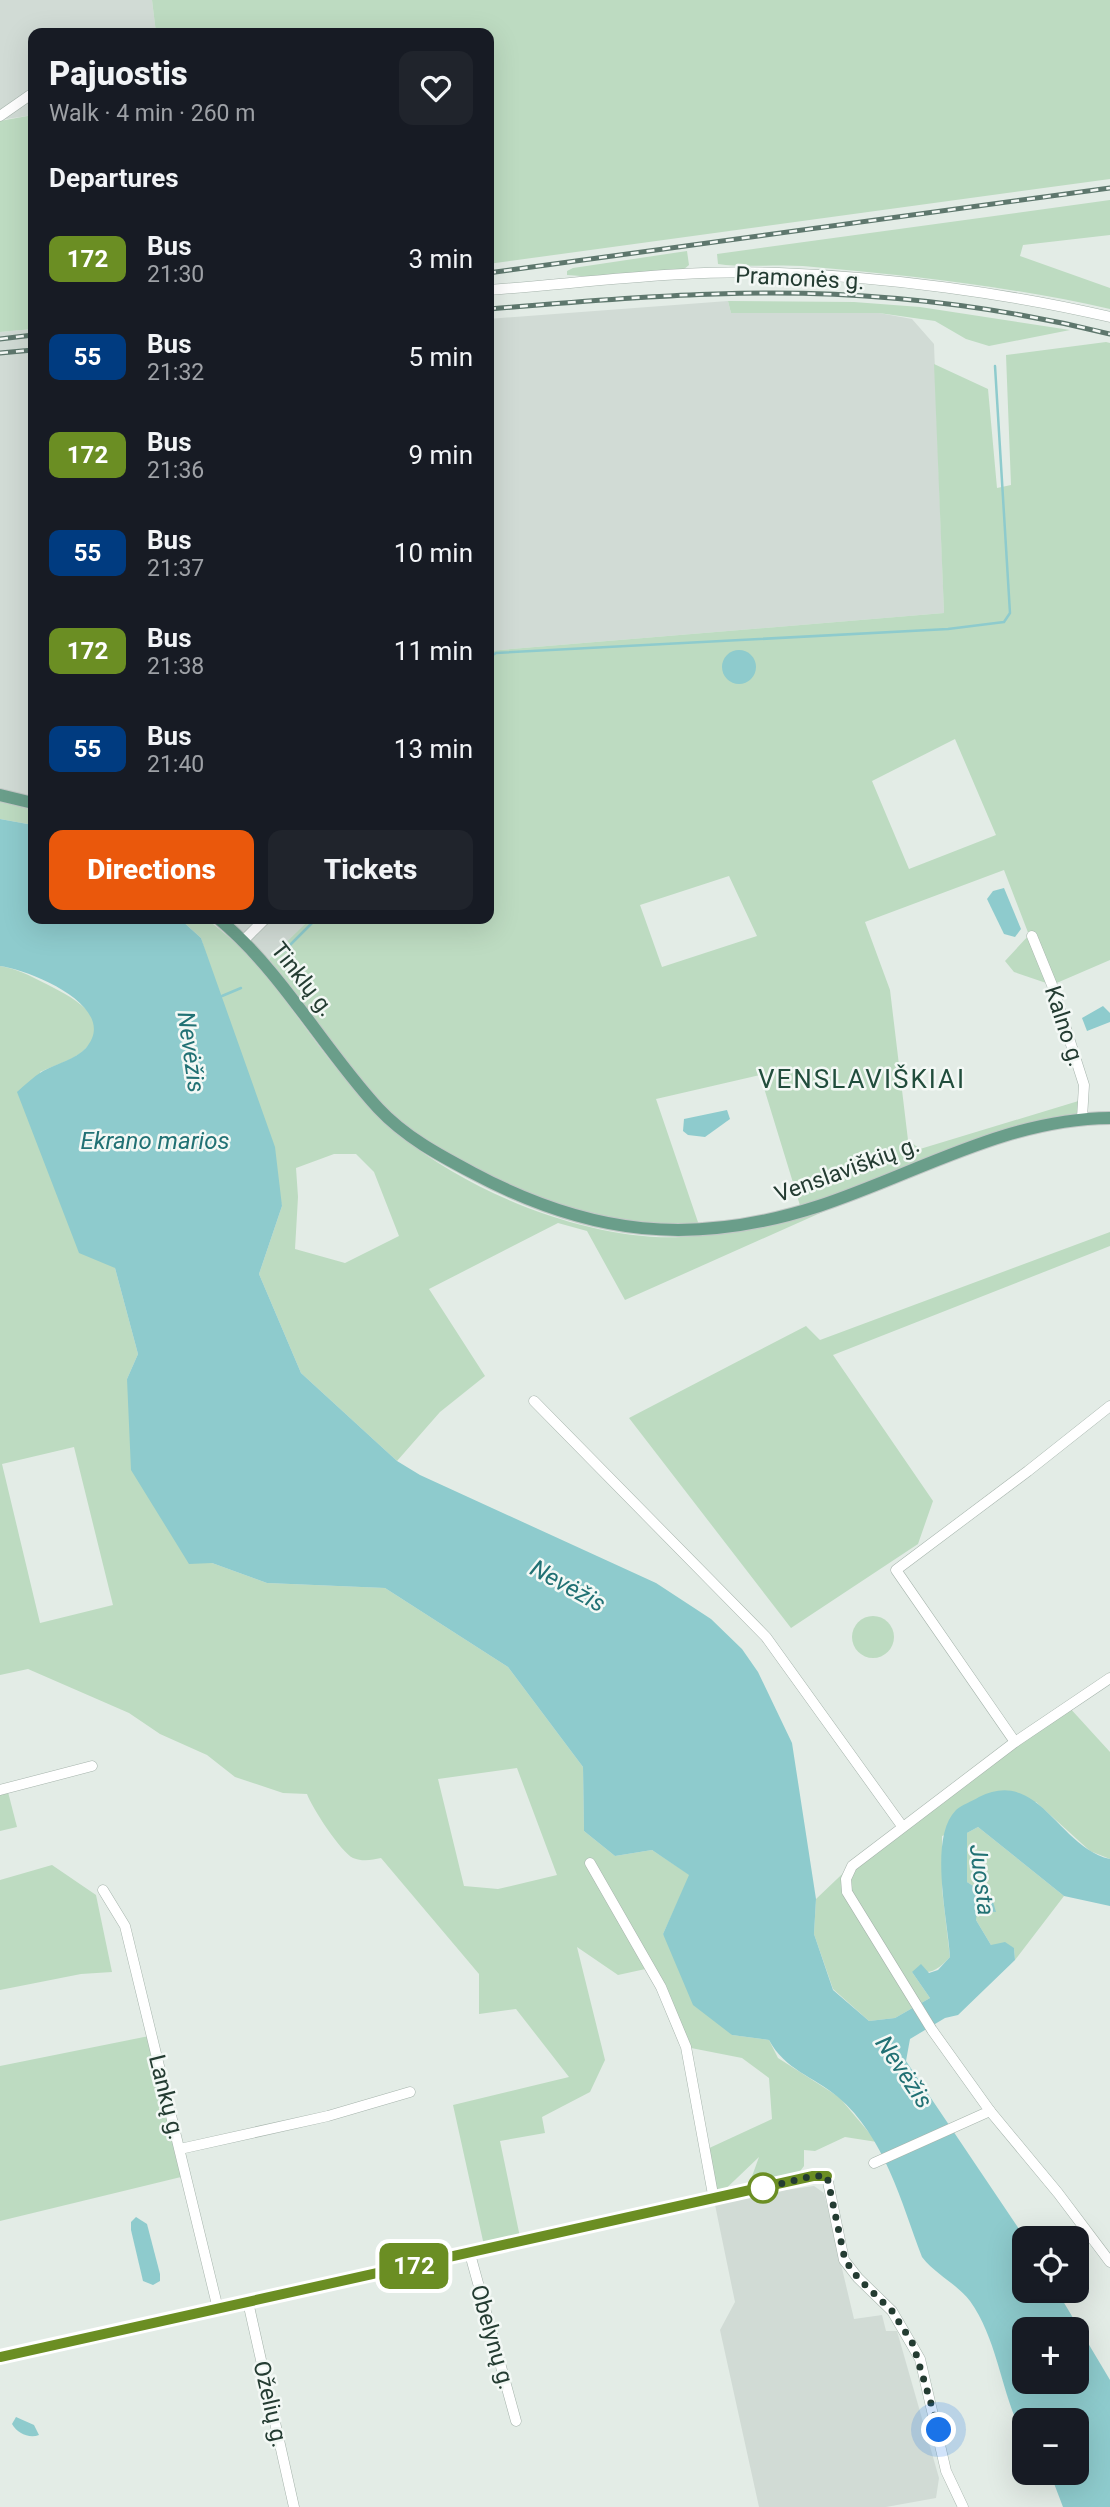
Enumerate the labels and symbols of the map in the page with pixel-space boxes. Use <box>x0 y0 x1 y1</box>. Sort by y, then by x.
street label: Pramonės g. <box>735 262 865 295</box>
street label: Tinklų g. <box>265 937 340 1022</box>
street label: Kalno g. <box>1039 982 1090 1070</box>
water label: Nevėžis <box>171 1010 211 1094</box>
district label: VENSLAVIŠKIAI <box>758 1064 966 1094</box>
water label: Ekrano marios <box>80 1127 230 1155</box>
street label: Venslaviškių g. <box>771 1131 923 1208</box>
water label: Nevėžis <box>526 1554 610 1618</box>
water label: Juosta <box>964 1843 1000 1917</box>
water label: Nevėžis <box>870 2030 938 2114</box>
street label: Lankų g. <box>143 2052 190 2142</box>
unlabelled marker <box>748 2173 778 2203</box>
line badge: 172 <box>374 2243 454 2289</box>
street label: Obelynų g. <box>465 2282 520 2393</box>
street label: Oželių g. <box>247 2358 294 2450</box>
your location <box>921 2412 956 2447</box>

